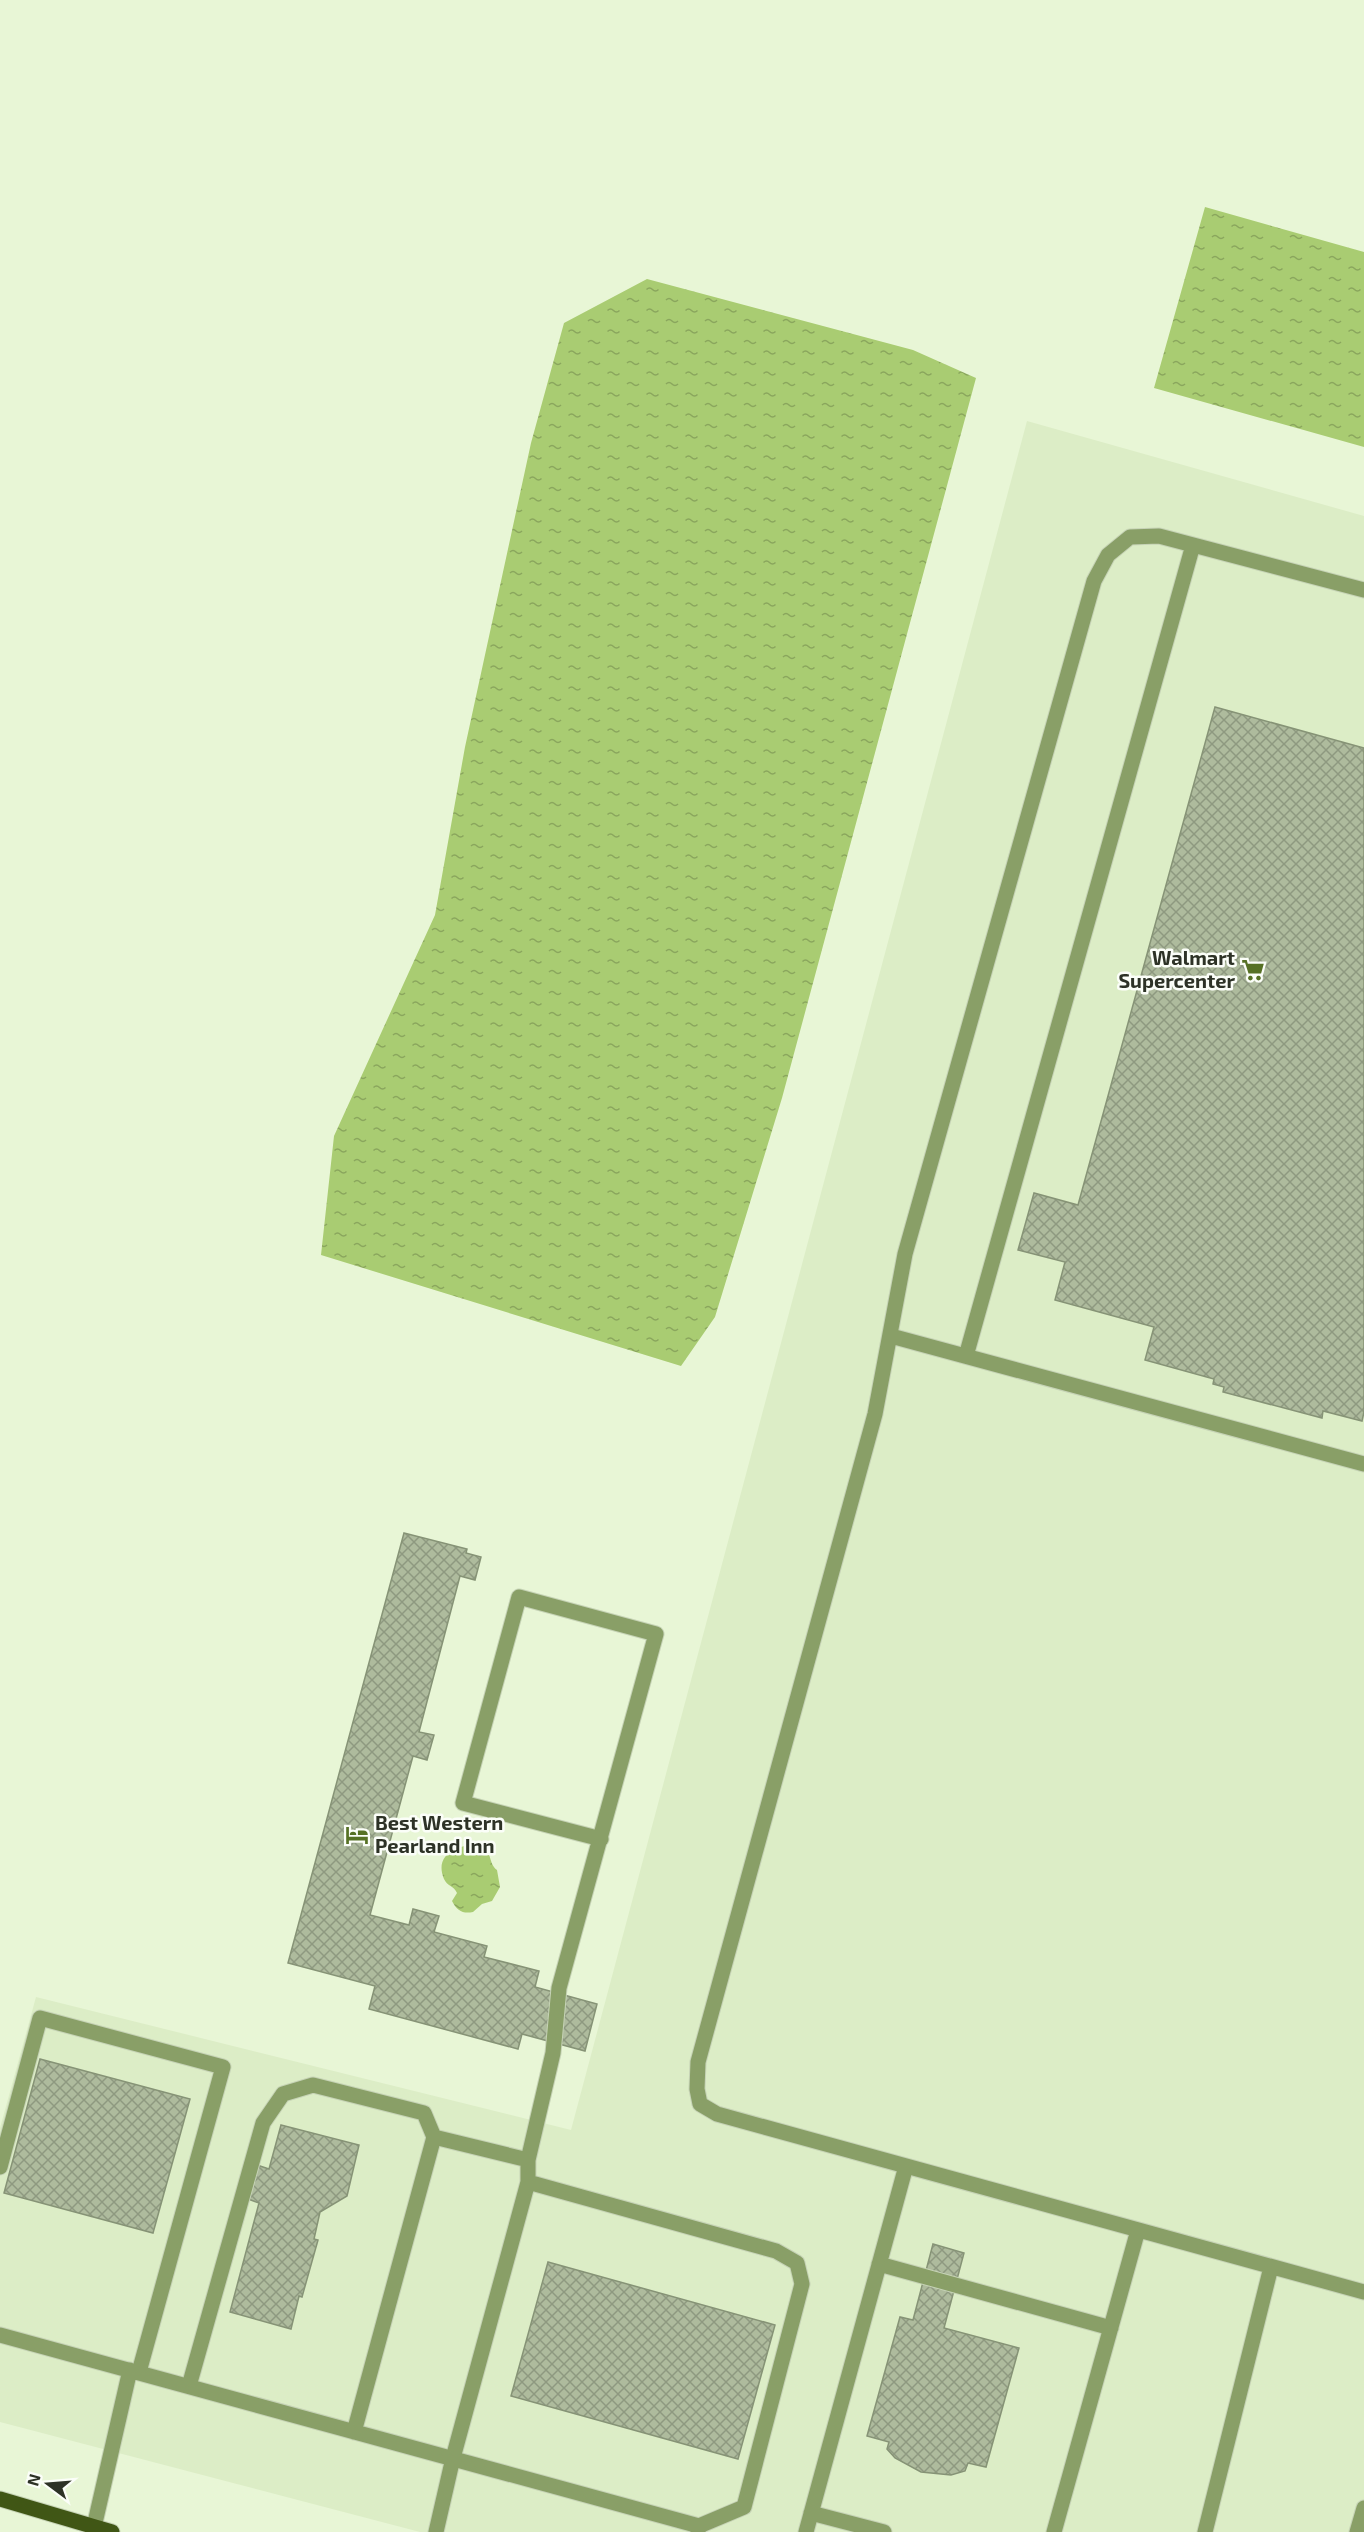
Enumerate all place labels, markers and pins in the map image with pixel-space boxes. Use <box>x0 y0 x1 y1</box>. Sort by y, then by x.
place label: Walmart Supercenter <box>1118 945 1235 992</box>
supermarket icon: Walmart Supercenter <box>1240 957 1266 983</box>
place label: Best Western Pearland Inn <box>375 1810 503 1857</box>
hotel icon: Best Western Pearland Inn <box>344 1822 370 1848</box>

